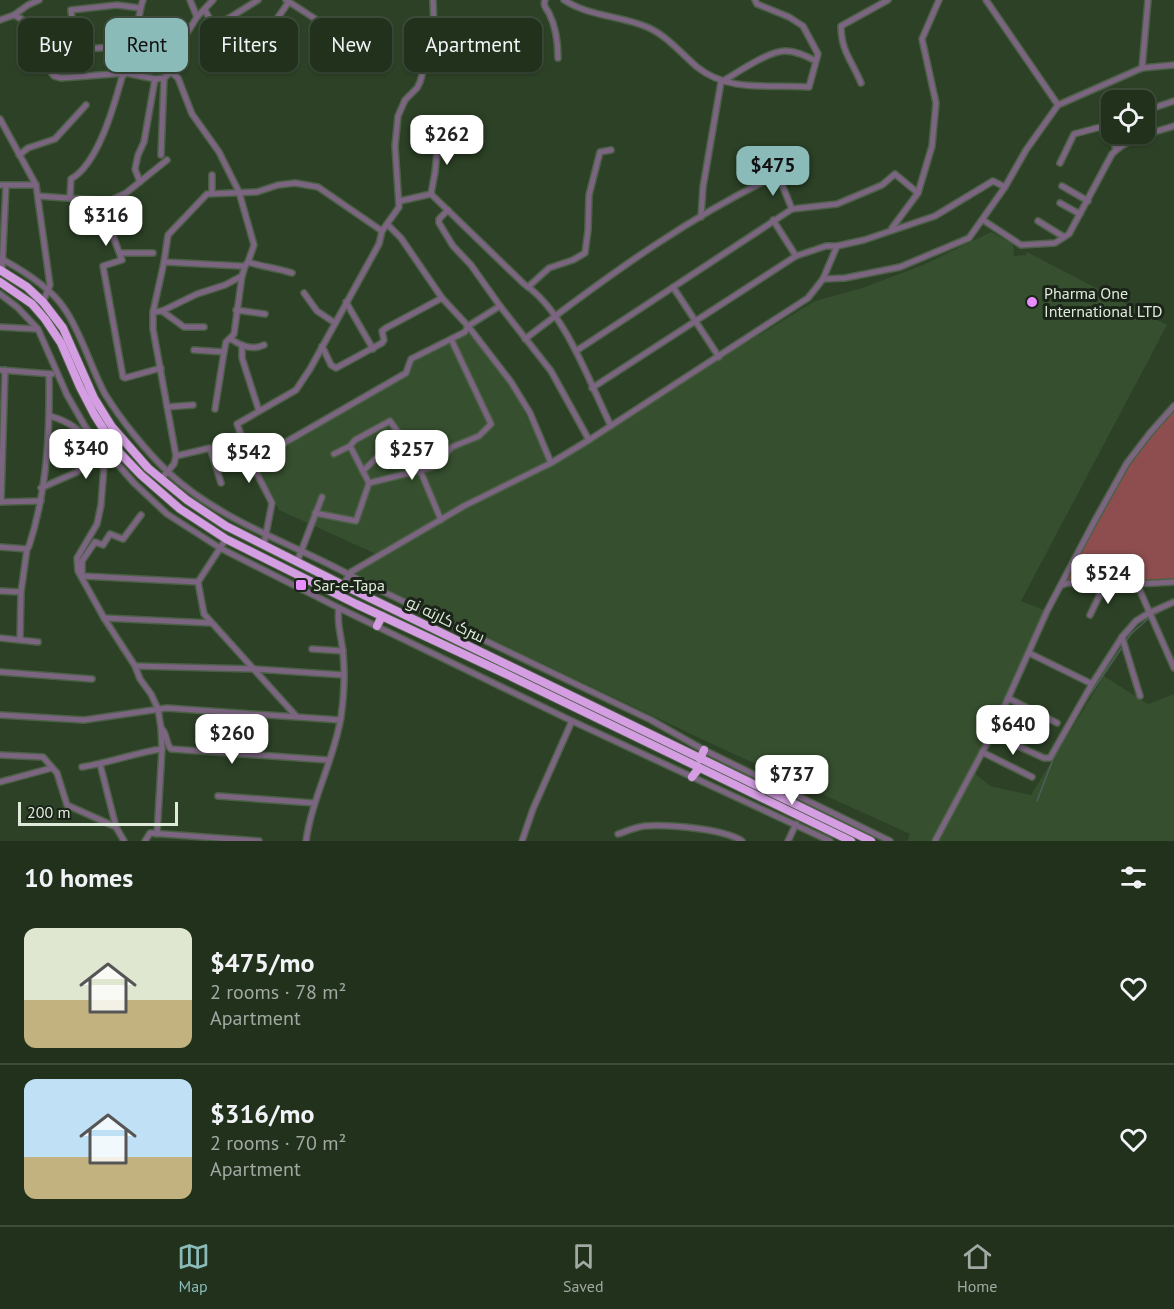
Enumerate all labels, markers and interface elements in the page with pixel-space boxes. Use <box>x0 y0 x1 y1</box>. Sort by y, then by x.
chip: Buy <box>18 18 93 72</box>
chip: Rent <box>105 18 188 72</box>
chip: Filters <box>200 18 298 72</box>
chip: New <box>310 18 392 72</box>
chip: Apartment <box>404 18 542 72</box>
map controls <box>1101 90 1155 144</box>
button: locate <box>1101 90 1155 144</box>
pin: $262 <box>411 115 483 166</box>
text: $262 <box>424 121 470 147</box>
pin: $475 <box>737 146 809 197</box>
text: $475 <box>750 152 796 178</box>
pin: $316 <box>70 196 142 247</box>
text: $316 <box>83 202 129 228</box>
place label: Pharma One International LTD <box>1044 283 1163 321</box>
marker: Pharma One International LTD <box>1025 295 1039 309</box>
pin: $340 <box>50 429 122 480</box>
pin: $257 <box>376 430 448 481</box>
pin: $542 <box>213 433 285 484</box>
text: $340 <box>63 435 109 461</box>
text: $257 <box>389 436 435 462</box>
text: $542 <box>226 439 272 465</box>
pin: $524 <box>1072 554 1144 605</box>
text: $524 <box>1085 560 1131 586</box>
place label: Sar-e-Tapa <box>313 575 385 595</box>
marker: Sar-e-Tapa <box>294 578 308 592</box>
street label: سرک کارته نو <box>403 591 489 647</box>
pin: $640 <box>977 705 1049 756</box>
text: $640 <box>990 711 1036 737</box>
pin: $260 <box>196 714 268 765</box>
text: $260 <box>209 720 255 746</box>
pin: $737 <box>756 755 828 806</box>
text: $737 <box>769 761 815 787</box>
scale bar <box>18 799 178 826</box>
text: 200 m <box>27 802 70 822</box>
text: 10 homes <box>24 861 133 894</box>
icon: filters <box>1117 861 1150 894</box>
text: $475/mo <box>210 946 314 979</box>
icon: home <box>72 952 144 1024</box>
icon: heart <box>1117 972 1150 1005</box>
text: 2 rooms · 78 m² <box>210 979 346 1005</box>
text: Apartment <box>210 1005 301 1031</box>
text: $316/mo <box>210 1097 314 1130</box>
icon: home <box>72 1103 144 1175</box>
icon: heart <box>1117 1123 1150 1156</box>
text: 2 rooms · 70 m² <box>210 1130 346 1156</box>
text: Apartment <box>210 1156 301 1182</box>
tab: Map <box>177 1240 210 1296</box>
tab: Saved <box>563 1240 604 1296</box>
tab: Home <box>957 1240 997 1296</box>

